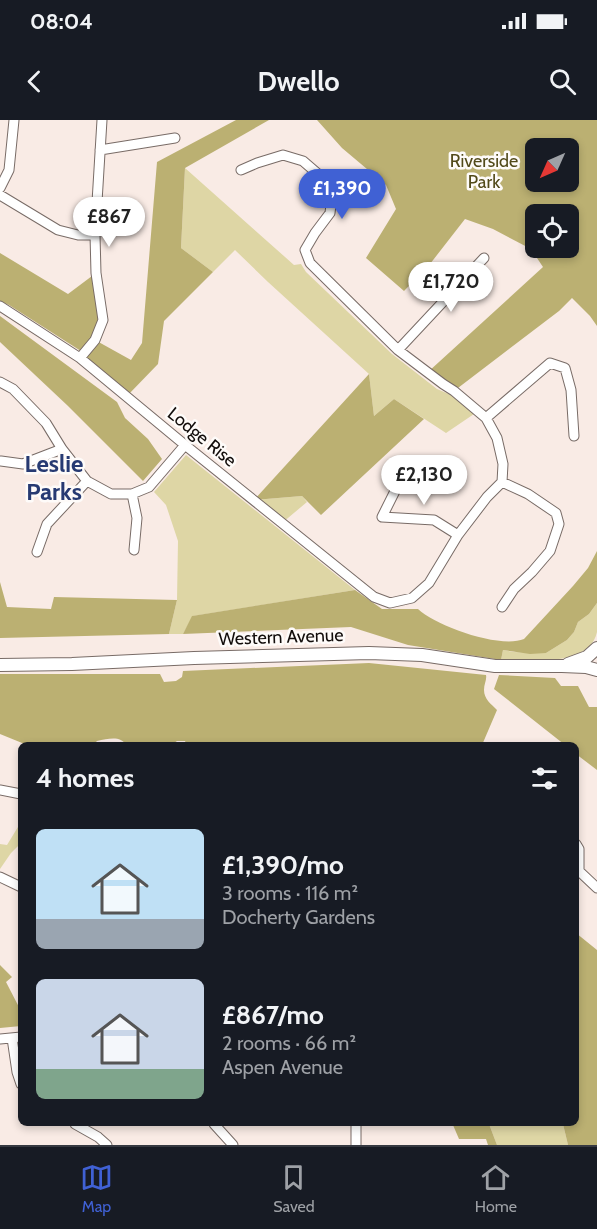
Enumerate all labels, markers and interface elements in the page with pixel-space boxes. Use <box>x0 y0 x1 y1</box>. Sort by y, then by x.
text: 08:04 <box>30 8 93 35</box>
icon: back <box>18 65 51 98</box>
text: Dwello <box>257 65 340 98</box>
icon: search <box>546 65 579 98</box>
north arrow <box>525 138 579 192</box>
map controls <box>525 138 579 258</box>
park label: Riverside Park <box>450 150 518 193</box>
pin: £1,390 <box>293 169 391 220</box>
text: £1,390 <box>313 176 371 200</box>
pin: £867 <box>73 197 145 248</box>
text: £867 <box>87 204 131 228</box>
button: locate <box>525 204 579 258</box>
pin: £1,720 <box>402 262 500 313</box>
text: £1,720 <box>422 269 480 293</box>
street label: Lodge Rise <box>163 403 241 471</box>
district label: Leslie Parks <box>25 449 83 506</box>
pin: £2,130 <box>375 455 473 506</box>
text: £2,130 <box>395 462 453 486</box>
street label: Western Avenue <box>218 624 344 650</box>
text: 4 homes <box>36 762 134 794</box>
icon: filters <box>528 762 561 795</box>
text: £1,390/mo <box>222 849 344 881</box>
icon: home <box>84 853 156 925</box>
text: 3 rooms · 116 m² <box>222 881 358 905</box>
text: Docherty Gardens <box>222 905 375 929</box>
text: £867/mo <box>222 999 324 1031</box>
icon: home <box>84 1003 156 1075</box>
text: 2 rooms · 66 m² <box>222 1031 356 1055</box>
text: Aspen Avenue <box>222 1055 343 1079</box>
tab: Map <box>80 1161 113 1216</box>
tab: Saved <box>273 1161 315 1216</box>
tab: Home <box>475 1161 517 1216</box>

